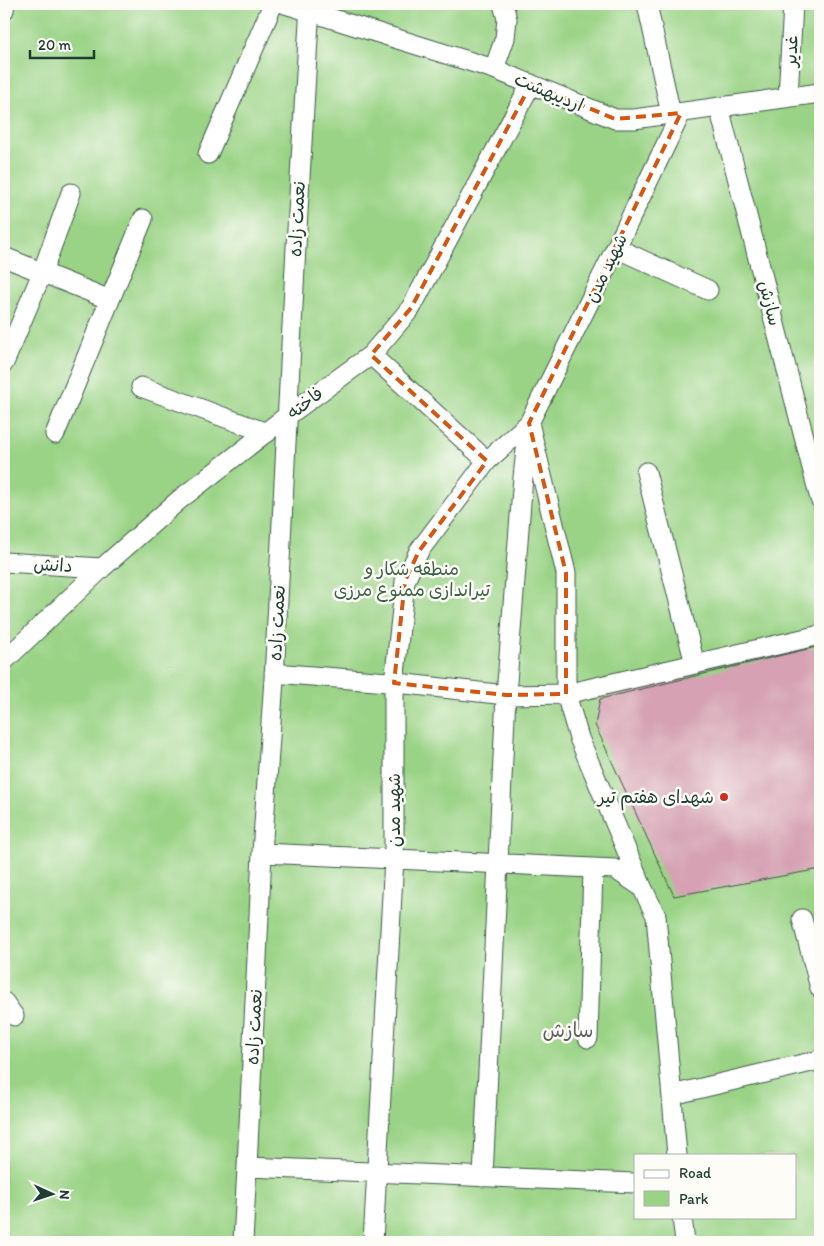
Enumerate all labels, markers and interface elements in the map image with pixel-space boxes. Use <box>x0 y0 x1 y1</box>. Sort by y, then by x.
scale bar <box>30 28 94 60</box>
street label: غدیر <box>779 35 803 69</box>
text: 20 m <box>38 36 72 54</box>
street label: اردیبهشت <box>511 68 587 116</box>
street label: نعمت زاده <box>284 180 310 258</box>
street label: شهید مدن <box>580 230 632 306</box>
street label: سازش <box>754 278 786 328</box>
street label: فاخته <box>283 382 327 424</box>
street label: دانش <box>33 553 73 577</box>
park label: منطقه شکار و تیراندازی ممنوع مرزی <box>334 558 491 602</box>
street label: نعمت زاده <box>264 584 290 662</box>
street label: شهید مدن <box>383 773 405 847</box>
place label: شهدای هفتم تیر <box>596 786 714 811</box>
marker: شهدای هفتم تیر <box>718 791 730 803</box>
street label: نعمت زاده <box>241 988 267 1066</box>
district label: سازش <box>542 1018 594 1042</box>
legend <box>634 1154 796 1218</box>
text: Road <box>679 1164 712 1182</box>
north arrow <box>28 1168 78 1218</box>
text: N <box>56 1189 73 1200</box>
text: Park <box>679 1190 709 1208</box>

